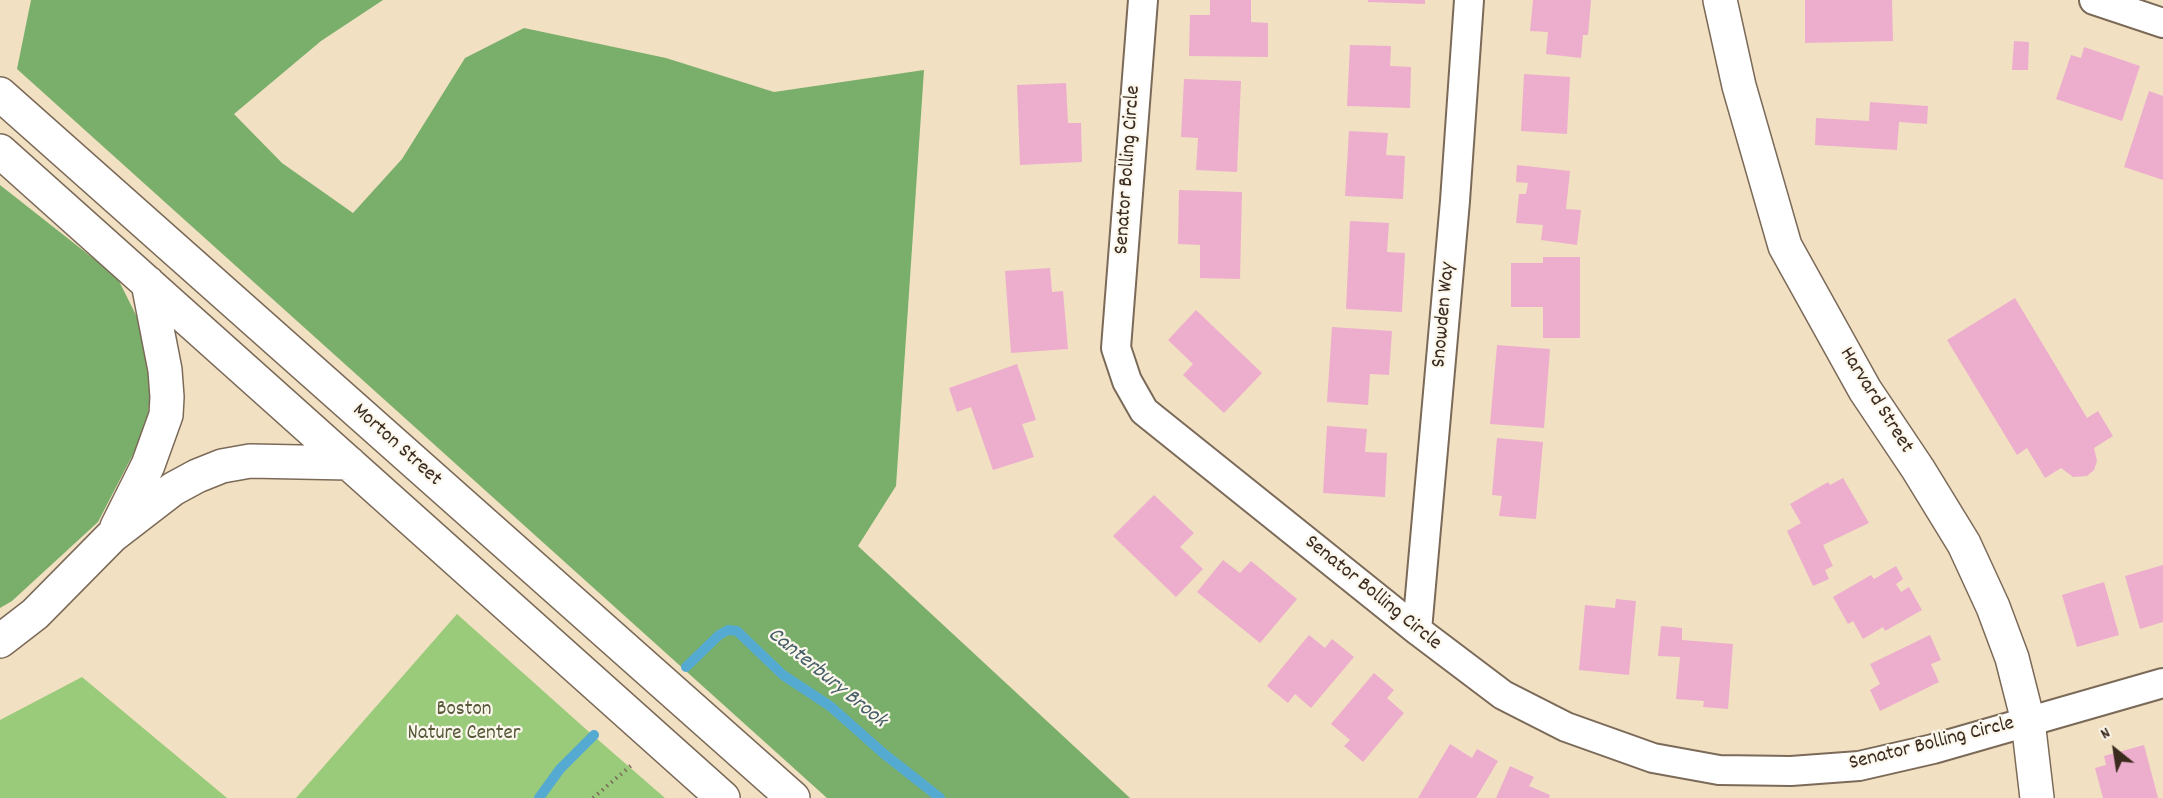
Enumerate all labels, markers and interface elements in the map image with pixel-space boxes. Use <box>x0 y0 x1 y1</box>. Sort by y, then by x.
street label: Senator Bolling Circle <box>1111 85 1147 255</box>
street label: Snowden Way <box>1428 261 1462 369</box>
street label: Harvard Street <box>1832 343 1918 459</box>
street label: Morton Street <box>346 399 446 493</box>
street label: Senator Bolling Circle <box>1298 531 1446 657</box>
water label: Canterbury Brook <box>761 623 891 735</box>
park label: Boston Nature Center <box>408 698 520 748</box>
street label: Senator Bolling Circle <box>1847 712 2017 778</box>
north arrow <box>2085 720 2145 780</box>
text: N <box>2097 722 2115 746</box>

